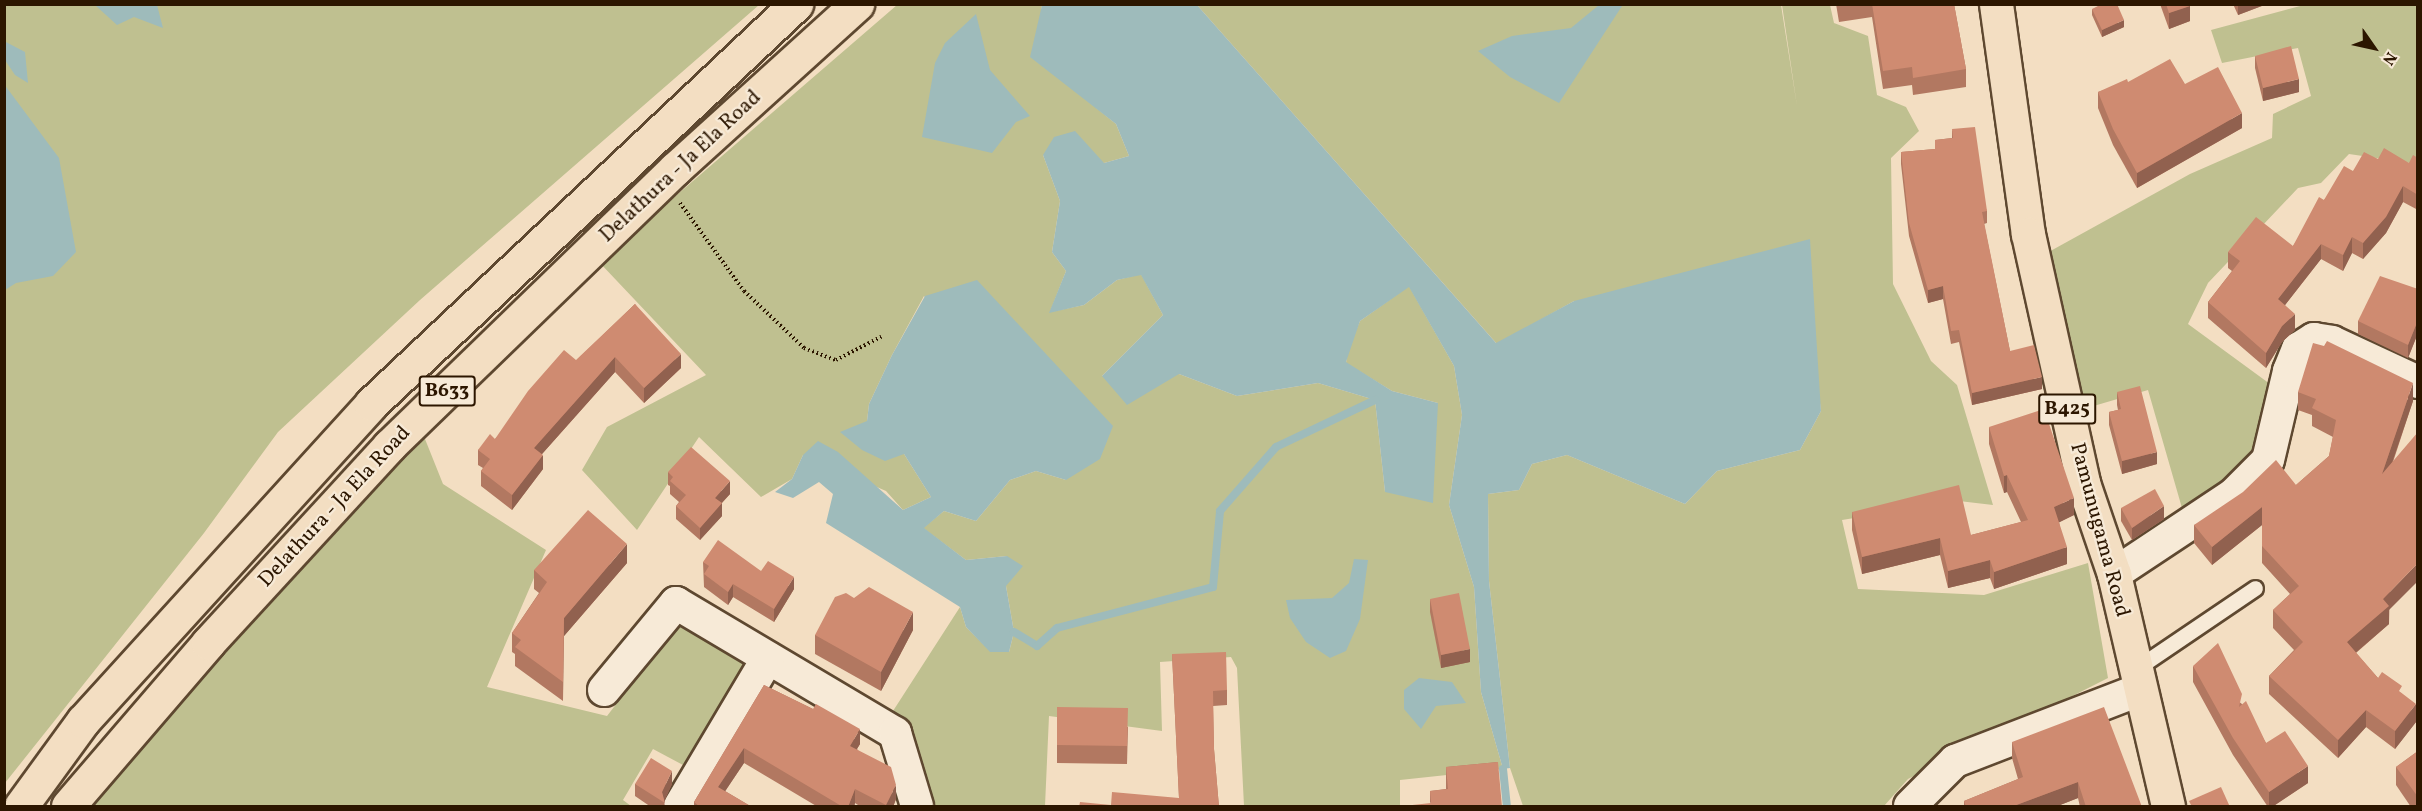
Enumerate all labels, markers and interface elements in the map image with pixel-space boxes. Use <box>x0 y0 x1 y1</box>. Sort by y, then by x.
north arrow <box>2344 18 2404 78</box>
text: N <box>2377 47 2401 69</box>
street label: Delathura - Ja Ela Road <box>595 85 767 249</box>
road number: B633 <box>418 374 476 408</box>
road number: B425 <box>2037 392 2097 426</box>
street label: Delathura - Ja Ela Road <box>253 421 417 593</box>
street label: Pamunugama Road <box>2064 440 2134 620</box>

